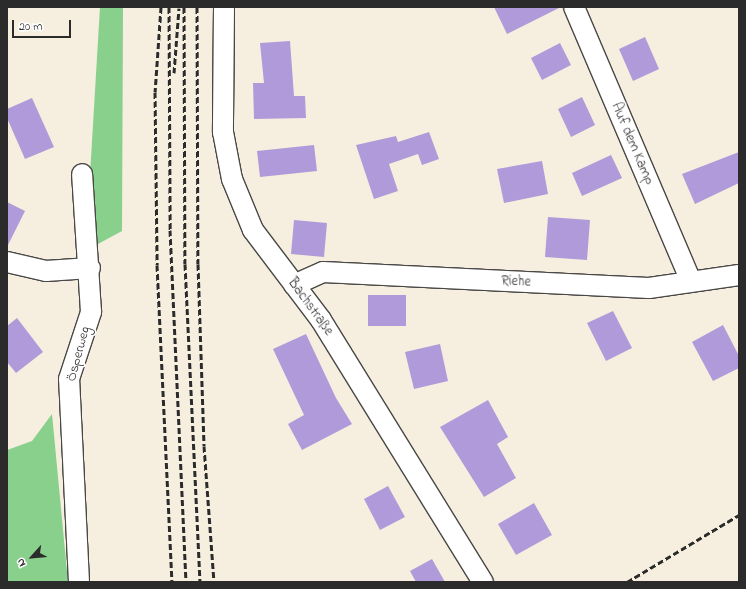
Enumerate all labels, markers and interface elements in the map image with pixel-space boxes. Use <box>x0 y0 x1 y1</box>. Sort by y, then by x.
scale bar <box>14 12 73 38</box>
text: 20 m <box>19 18 42 36</box>
street label: Auf dem Kamp <box>607 100 657 188</box>
street label: Riehe <box>501 273 531 291</box>
street label: Bachstraße <box>283 275 337 339</box>
street label: Ösperweg <box>64 325 94 383</box>
north arrow <box>12 537 52 577</box>
text: N <box>12 556 30 569</box>

